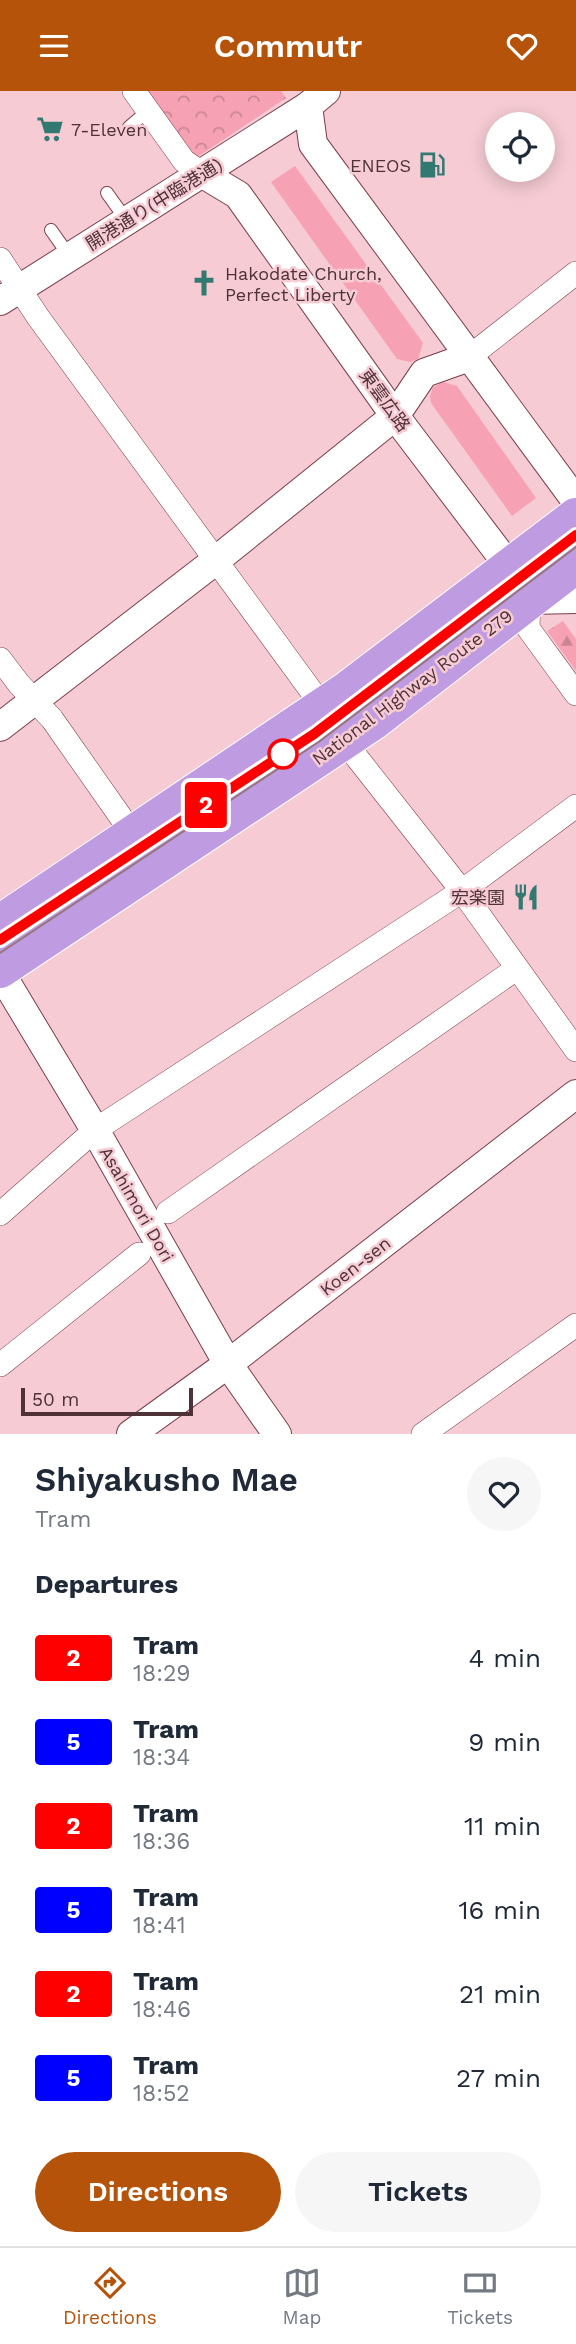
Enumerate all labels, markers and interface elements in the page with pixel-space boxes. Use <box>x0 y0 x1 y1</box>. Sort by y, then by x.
icon: menu <box>35 27 73 65</box>
text: Commutr <box>214 27 362 65</box>
icon: heart <box>503 27 541 65</box>
map controls <box>485 112 555 182</box>
button: locate <box>485 112 555 182</box>
supermarket icon: 7-Eleven <box>35 114 65 144</box>
place label: 7-Eleven <box>71 119 147 140</box>
fuel station icon: ENEOS <box>417 150 447 180</box>
street label: 開港通り(中臨港通) <box>82 154 226 254</box>
place label: ENEOS <box>350 155 411 176</box>
place label: Hakodate Church, Perfect Liberty <box>225 263 382 305</box>
church icon: Hakodate Church, Perfect Liberty <box>189 268 219 298</box>
street label: 東雲広路 <box>355 365 415 435</box>
street label: National Highway Route 279 <box>308 605 516 769</box>
unlabelled marker <box>268 739 298 769</box>
line badge: 2 <box>183 782 229 828</box>
text: 2 <box>199 791 213 819</box>
restaurant icon: 宏楽園 <box>511 882 541 912</box>
place label: 宏楽園 <box>451 887 505 908</box>
street label: Asahimori Dori <box>96 1143 178 1265</box>
street label: Koen-sen <box>316 1232 394 1300</box>
scale bar <box>21 1385 192 1417</box>
text: 50 m <box>32 1388 79 1411</box>
button: heart <box>467 1457 541 1531</box>
text: Shiyakusho Mae <box>35 1460 298 1499</box>
text: Tram <box>35 1506 91 1533</box>
text: Departures <box>35 1569 178 1599</box>
text: Tram <box>133 1630 199 1660</box>
text: 4 min <box>468 1643 541 1673</box>
text: 2 <box>66 1644 81 1672</box>
text: 18:29 <box>133 1660 191 1687</box>
text: Tram <box>133 1714 199 1744</box>
text: 9 min <box>468 1727 541 1757</box>
text: 5 <box>67 1728 81 1756</box>
text: 18:34 <box>133 1744 190 1771</box>
text: Tram <box>133 1798 199 1828</box>
text: 11 min <box>464 1811 541 1841</box>
text: 2 <box>66 1812 81 1840</box>
text: 18:36 <box>133 1828 190 1855</box>
text: Tram <box>133 1882 199 1912</box>
text: 16 min <box>458 1895 541 1925</box>
text: 5 <box>67 1896 81 1924</box>
text: 18:41 <box>133 1912 186 1939</box>
text: Tram <box>133 1966 199 1996</box>
text: 21 min <box>459 1979 541 2009</box>
text: 2 <box>66 1980 81 2008</box>
text: 18:46 <box>133 1996 191 2023</box>
text: Tram <box>133 2050 199 2080</box>
text: 27 min <box>456 2063 541 2093</box>
text: 5 <box>67 2064 81 2092</box>
text: 18:52 <box>133 2080 190 2107</box>
button: Directions <box>35 2152 281 2232</box>
button: Tickets <box>295 2152 541 2232</box>
tab: Directions <box>63 2264 157 2329</box>
tab: Map <box>283 2264 321 2329</box>
tab: Tickets <box>447 2264 513 2329</box>

